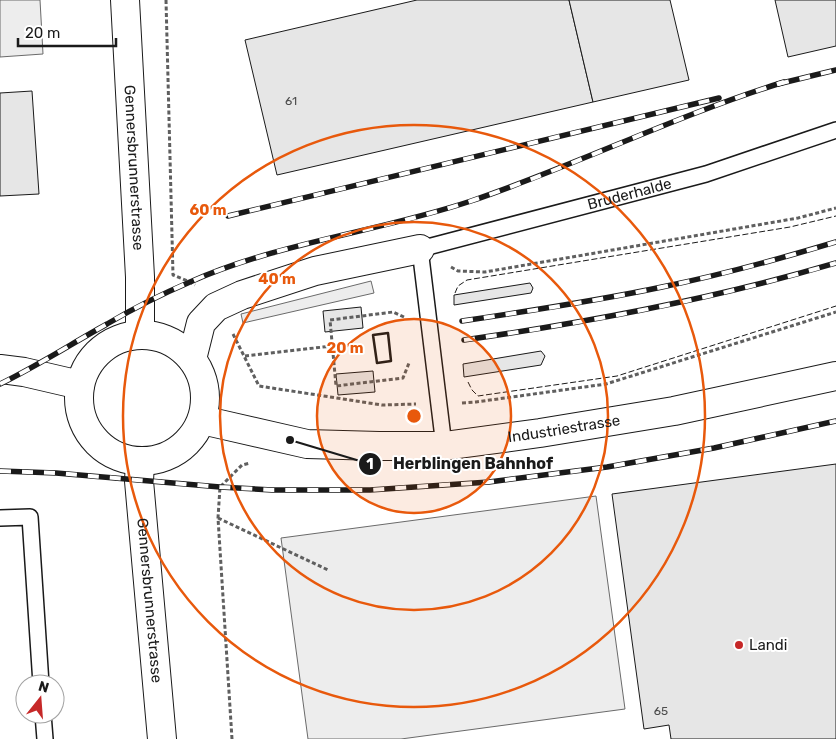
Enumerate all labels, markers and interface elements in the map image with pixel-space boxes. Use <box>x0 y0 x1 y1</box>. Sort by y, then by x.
scale bar <box>18 15 115 47</box>
text: 20 m <box>25 24 60 42</box>
street label: Gennersbrunnerstrasse <box>121 85 148 251</box>
house number: 61 <box>285 94 297 108</box>
street label: Bruderhalde <box>585 174 673 214</box>
text: 60 m <box>190 201 226 219</box>
text: 40 m <box>258 270 296 288</box>
text: 20 m <box>327 339 363 357</box>
centre of rings <box>405 407 423 425</box>
street label: Industriestrasse <box>507 411 622 446</box>
callout: Herblingen Bahnhof <box>358 448 563 479</box>
text: Herblingen Bahnhof <box>393 454 554 473</box>
text: 1 <box>366 455 374 473</box>
street label: Gennersbrunnerstrasse <box>133 517 166 684</box>
place label: Landi <box>749 636 787 654</box>
marker: Landi <box>733 639 745 651</box>
north arrow <box>15 674 65 724</box>
text: N <box>36 677 51 697</box>
house number: 65 <box>654 704 668 718</box>

